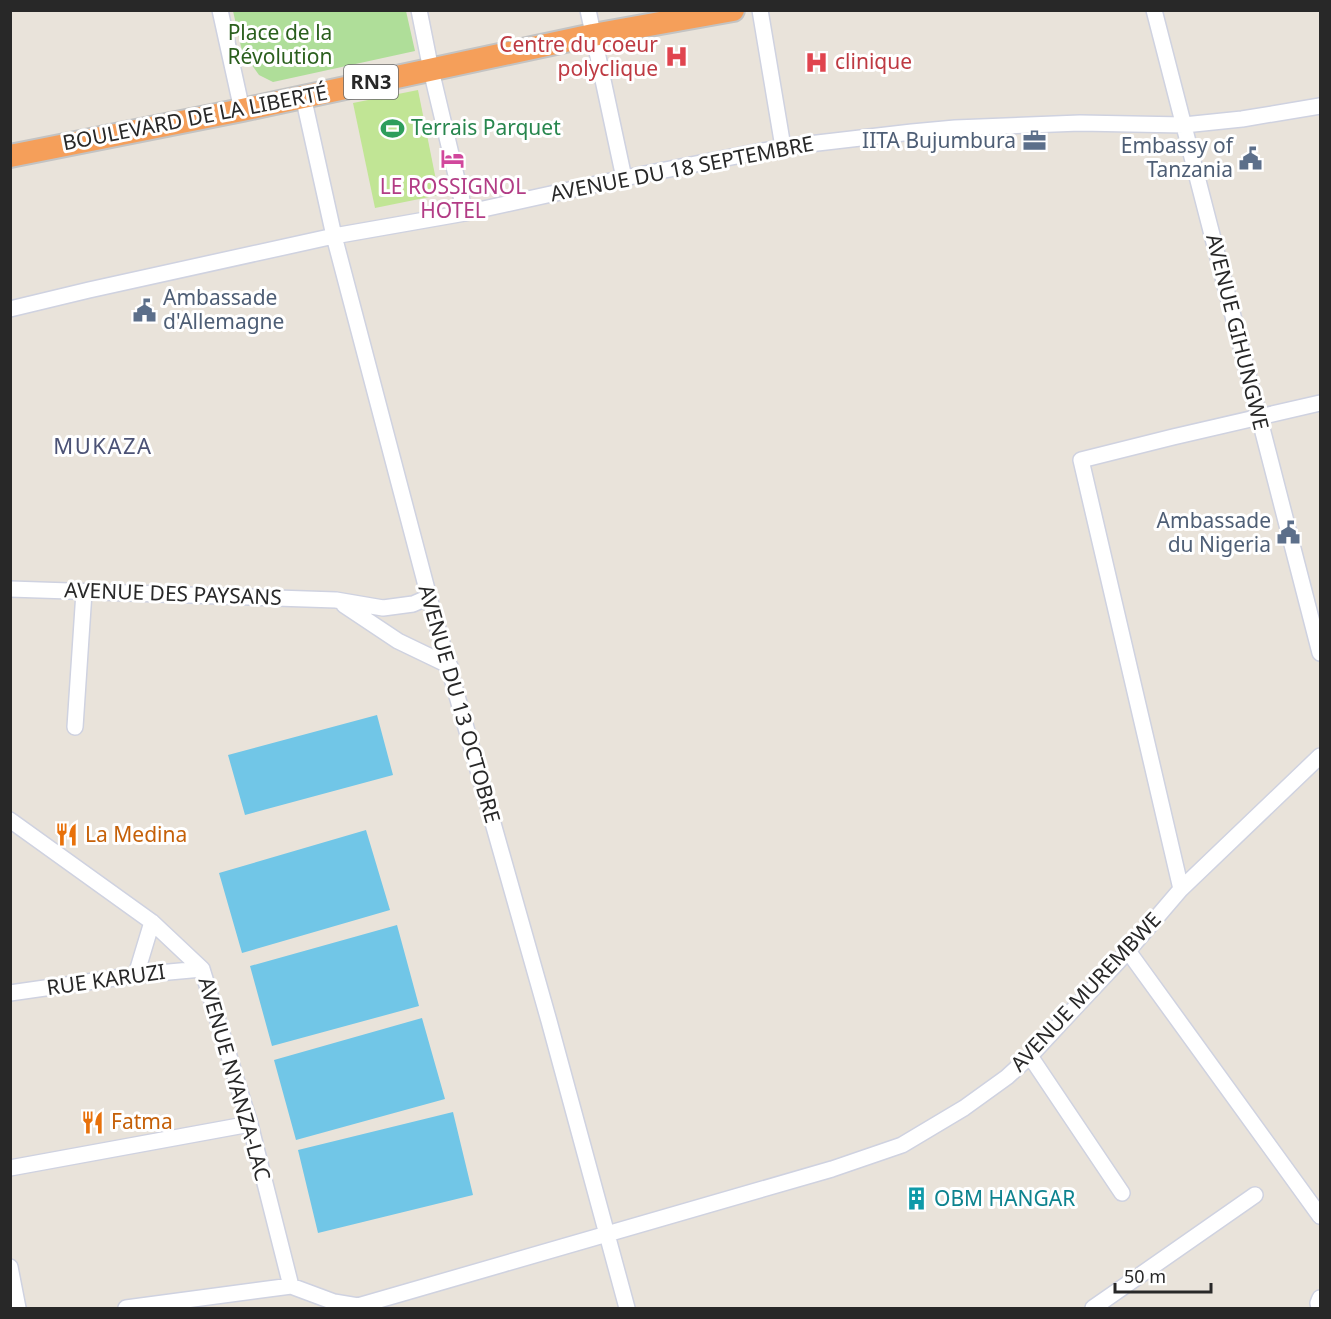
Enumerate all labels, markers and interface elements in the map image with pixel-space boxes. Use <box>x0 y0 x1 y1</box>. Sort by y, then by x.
park label: Place de la Révolution <box>228 18 332 70</box>
place label: Centre du coeur polyclique <box>499 30 658 82</box>
hospital icon: Centre du coeur polyclique <box>663 44 689 70</box>
place label: clinique <box>835 47 912 75</box>
hospital icon: clinique <box>804 49 830 75</box>
road number: RN3 <box>344 65 398 99</box>
street label: BOULEVARD DE LA LIBERTÉ <box>60 78 330 156</box>
place label: Terrais Parquet <box>411 113 561 141</box>
sports icon: Terrais Parquet <box>380 115 406 141</box>
place label: IITA Bujumbura <box>862 126 1016 154</box>
office icon: IITA Bujumbura <box>1021 128 1047 154</box>
street label: AVENUE DU 18 SEPTEMBRE <box>548 129 816 207</box>
place label: Embassy of Tanzania <box>1121 131 1235 183</box>
public building icon: Embassy of Tanzania <box>1238 145 1264 171</box>
hotel icon: LE ROSSIGNOL HOTEL <box>440 146 466 172</box>
place label: LE ROSSIGNOL HOTEL <box>380 172 526 224</box>
street label: AVENUE GIHUNGWE <box>1200 231 1276 433</box>
place label: Ambassade d'Allemagne <box>163 283 284 335</box>
public building icon: Ambassade d'Allemagne <box>132 297 158 323</box>
district label: MUKAZA <box>53 430 153 460</box>
place label: Ambassade du Nigeria <box>1157 506 1271 558</box>
public building icon: Ambassade du Nigeria <box>1276 520 1302 546</box>
street label: AVENUE DES PAYSANS <box>64 575 282 611</box>
street label: AVENUE DU 13 OCTOBRE <box>413 581 507 826</box>
place label: La Medina <box>85 820 187 848</box>
restaurant icon: La Medina <box>54 822 80 848</box>
street label: AVENUE MUREMBWE <box>1004 906 1167 1077</box>
street label: RUE KARUZI <box>45 957 167 1001</box>
street label: AVENUE NYANZA-LAC <box>192 974 277 1184</box>
place label: Fatma <box>111 1107 173 1135</box>
restaurant icon: Fatma <box>80 1109 106 1135</box>
place label: OBM HANGAR <box>934 1184 1075 1212</box>
building icon: OBM HANGAR <box>903 1186 929 1212</box>
scale bar <box>1115 1256 1211 1294</box>
text: 50 m <box>1124 1264 1166 1288</box>

